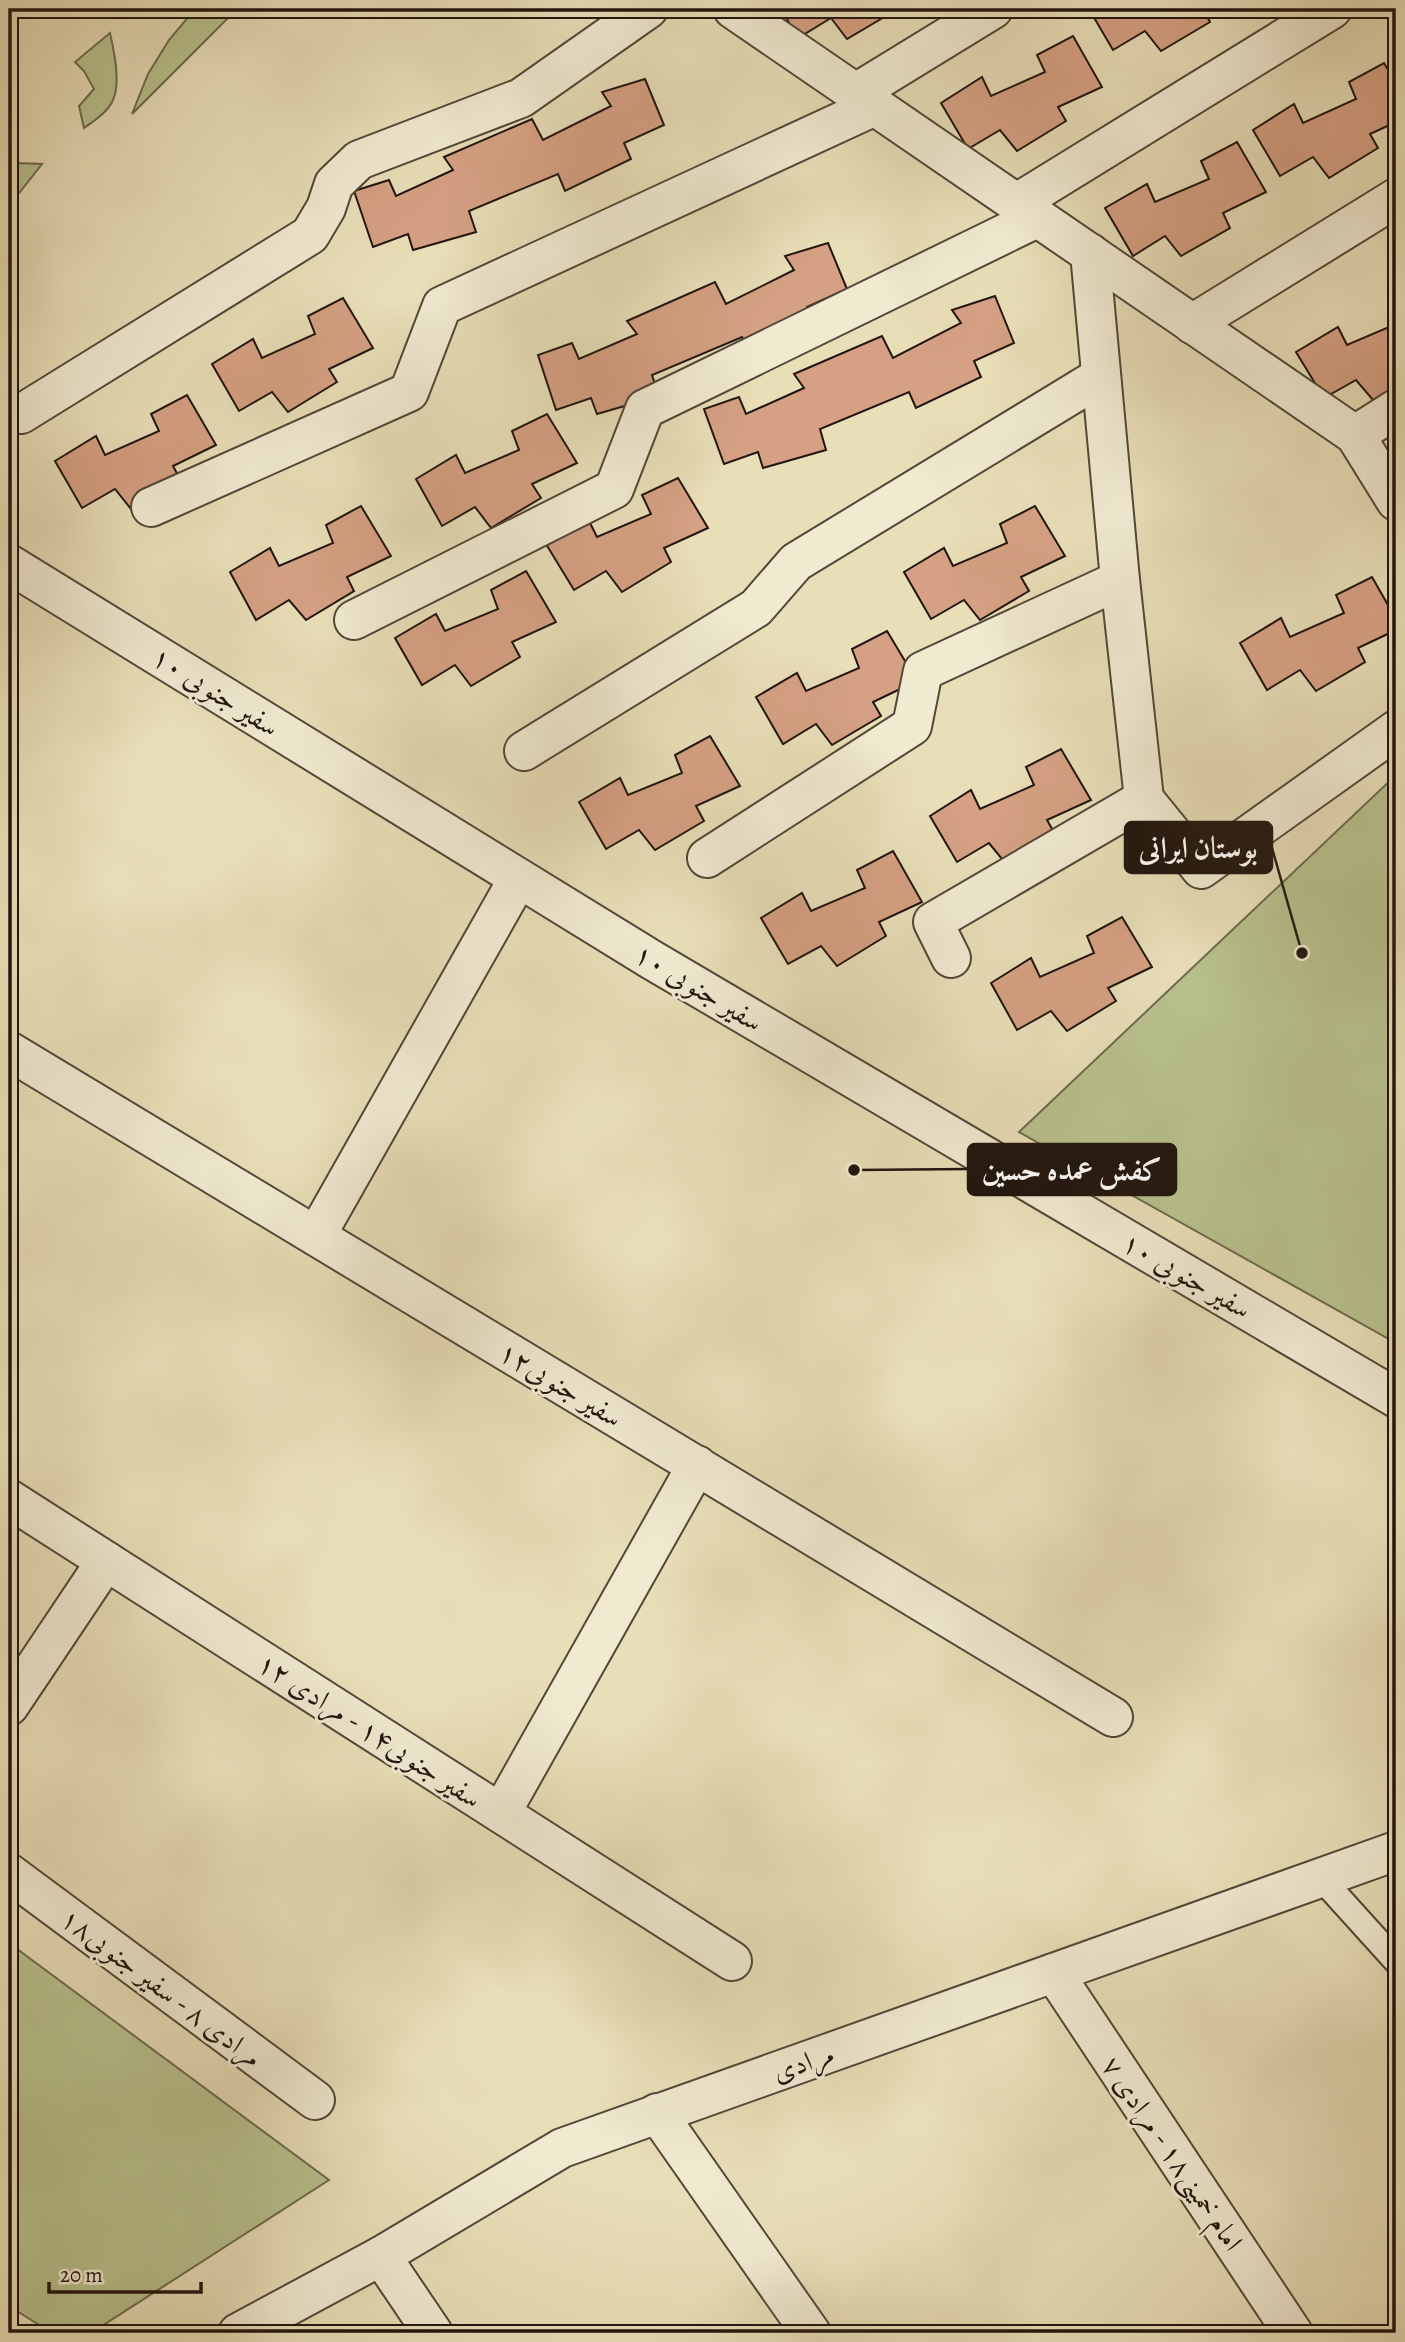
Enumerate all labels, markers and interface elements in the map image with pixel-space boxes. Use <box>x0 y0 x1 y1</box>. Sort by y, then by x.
street label: سفیر جنوبی ۱۰ <box>145 638 286 746</box>
callout: بوستان ایرانی <box>1125 822 1272 873</box>
text: بوستان ایرانی <box>1137 828 1258 868</box>
street label: سفیر جنوبی ۱۰ <box>627 935 770 1041</box>
callout: کفش عمده حسین <box>968 1144 1176 1195</box>
text: کفش عمده حسین <box>982 1150 1162 1191</box>
street label: سفیر جنوبی ۱۰ <box>1115 1224 1258 1328</box>
street label: سفیر جنوبی۱۲ <box>492 1333 629 1437</box>
street label: سفیر جنوبی۱۴ - مرادی ۱۲ <box>250 1644 489 1818</box>
street label: مرادی ۸ - سفیر جنوبی۱۸ <box>53 1899 270 2076</box>
street label: مرادی <box>767 2035 839 2091</box>
street label: امام خمینی۱۸ - مرادی ۷ <box>1089 2049 1252 2261</box>
scale bar <box>49 2251 201 2295</box>
text: 20 m <box>60 2261 103 2289</box>

